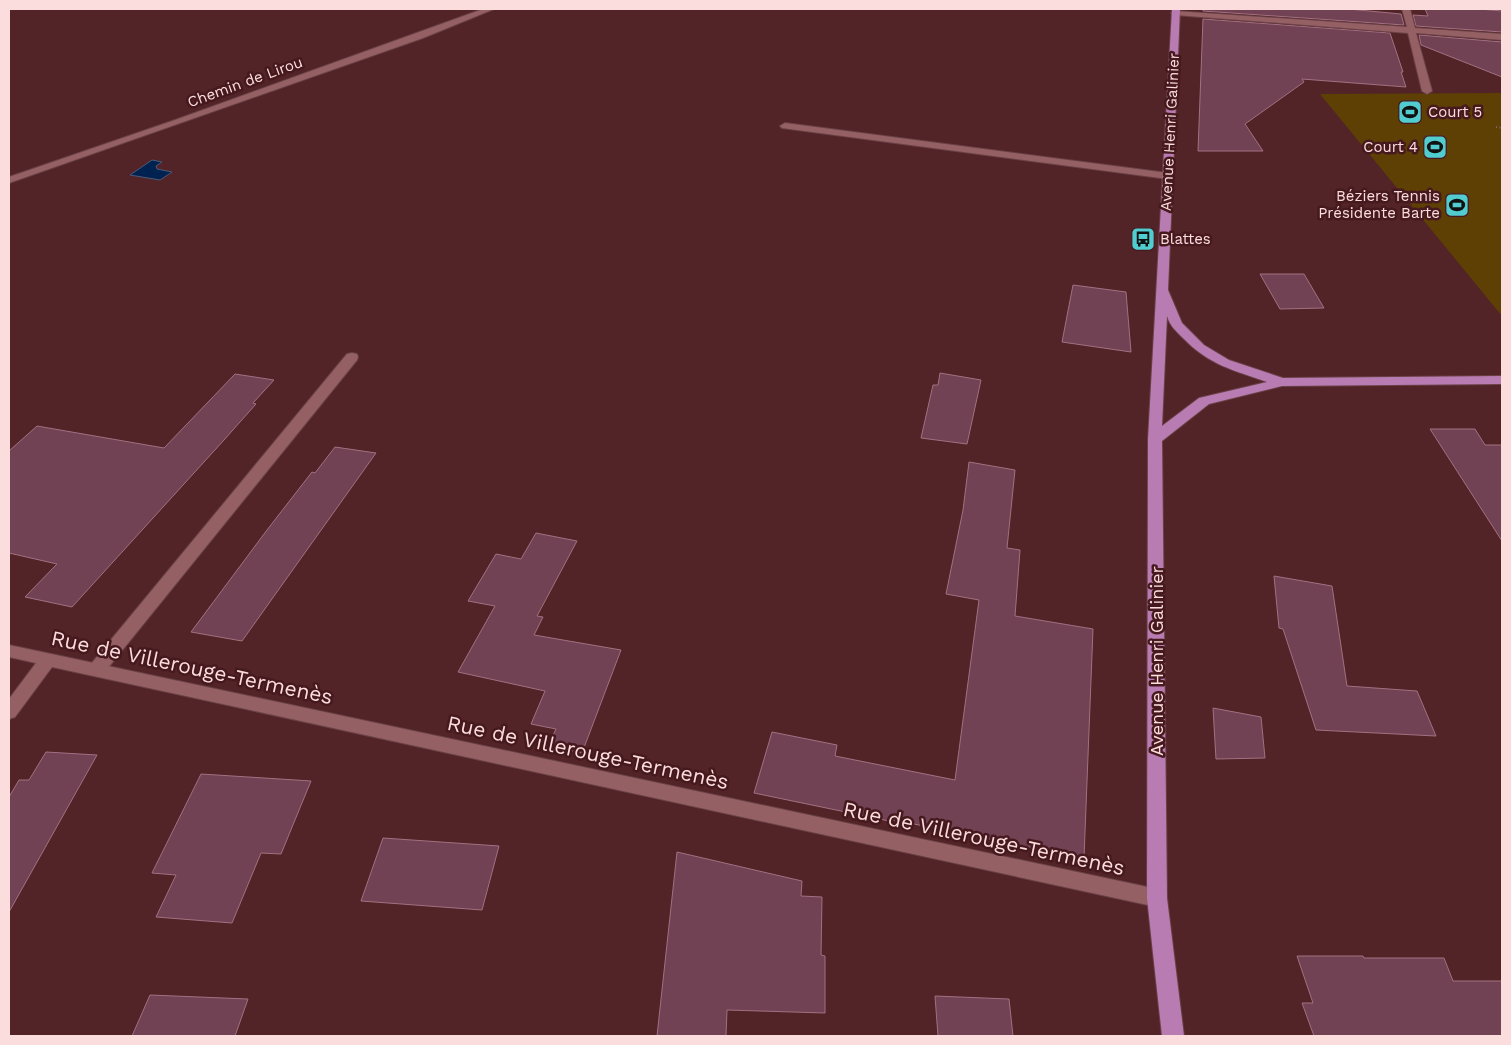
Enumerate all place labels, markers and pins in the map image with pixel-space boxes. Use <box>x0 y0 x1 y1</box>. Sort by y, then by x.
sports icon: Court 5 <box>1397 99 1423 125</box>
place label: Court 5 <box>1428 103 1482 121</box>
sports icon: Court 4 <box>1422 134 1448 160</box>
place label: Court 4 <box>1363 138 1418 156</box>
place label: Béziers Tennis Présidente Barte <box>1318 187 1440 222</box>
sports icon: Béziers Tennis Présidente Barte <box>1444 192 1470 218</box>
bus stop icon: Blattes <box>1130 226 1156 252</box>
place label: Blattes <box>1160 230 1211 248</box>

